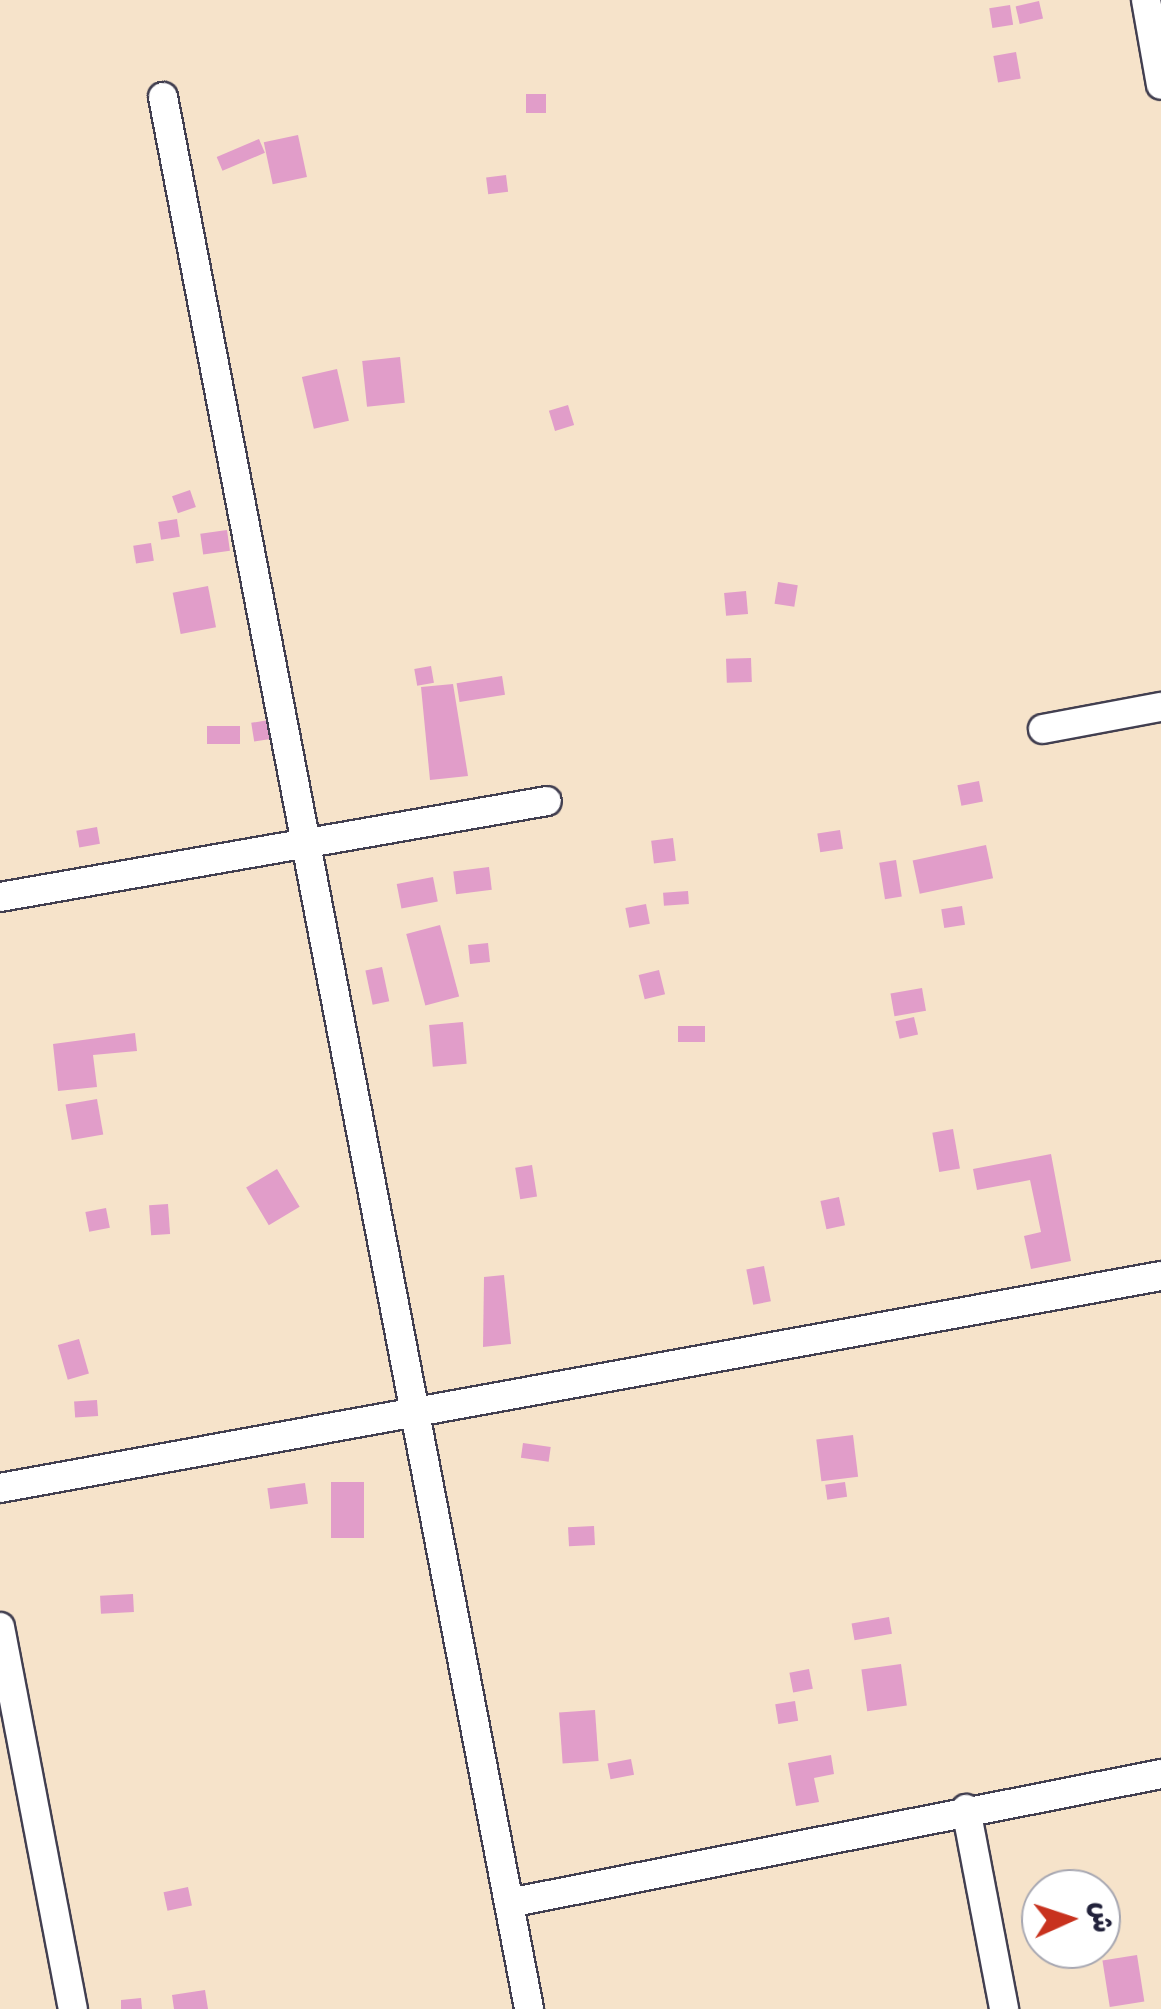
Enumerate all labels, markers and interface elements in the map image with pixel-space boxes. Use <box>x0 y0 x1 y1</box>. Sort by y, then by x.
north arrow <box>1021 1869 1121 1969</box>
text: ش <box>1078 1901 1121 1934</box>

